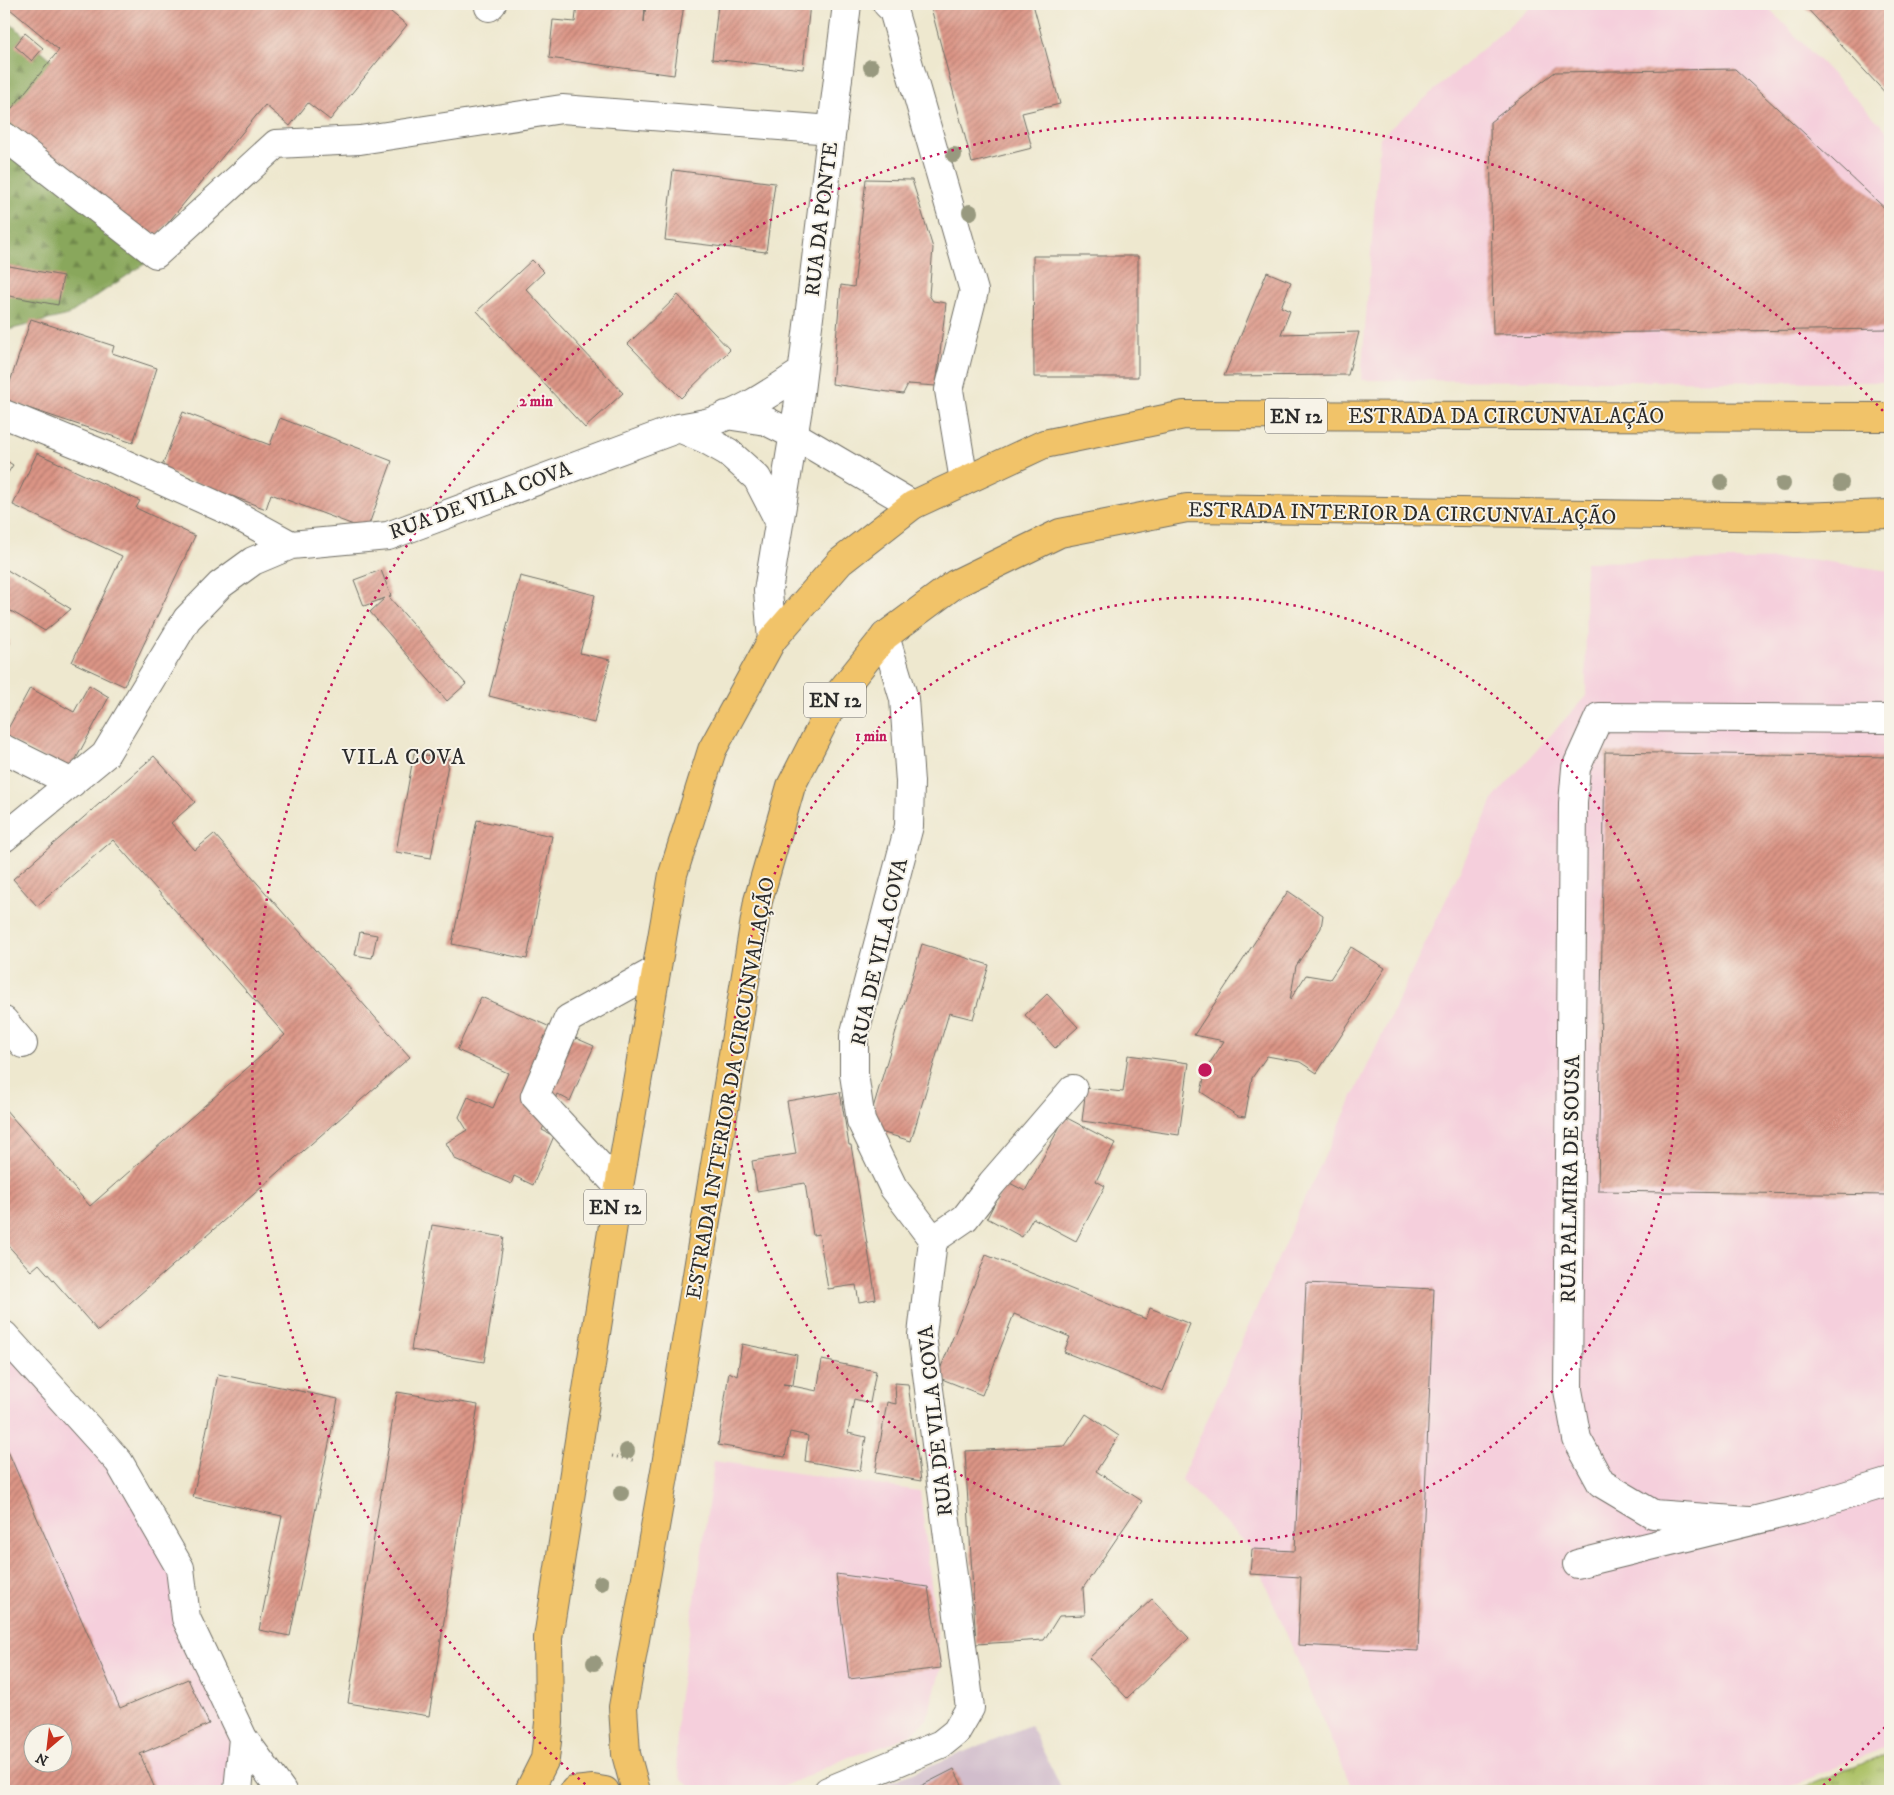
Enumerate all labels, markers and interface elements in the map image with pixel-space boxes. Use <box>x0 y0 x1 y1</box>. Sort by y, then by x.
street label: RUA DA PONTE <box>800 140 844 298</box>
text: 2 min <box>519 392 553 411</box>
road number: EN 12 <box>1265 398 1327 434</box>
street label: ESTRADA DA CIRCUNVALAÇÃO <box>1348 402 1664 430</box>
street label: RUA DE VILA COVA <box>386 456 575 546</box>
street label: ESTRADA INTERIOR DA CIRCUNVALAÇÃO <box>1188 495 1616 531</box>
road number: EN 12 <box>804 682 866 718</box>
text: 1 min <box>855 727 887 746</box>
district label: VILA COVA <box>341 744 466 771</box>
street label: RUA DE VILA COVA <box>846 855 914 1049</box>
street label: ESTRADA INTERIOR DA CIRCUNVALAÇÃO <box>679 875 781 1301</box>
street label: RUA PALMIRA DE SOUSA <box>1556 1054 1586 1303</box>
centre of rings <box>1196 1061 1214 1079</box>
road number: EN 12 <box>584 1190 646 1224</box>
street label: RUA DE VILA COVA <box>913 1324 959 1518</box>
north arrow <box>22 1722 72 1772</box>
text: N <box>33 1748 52 1769</box>

